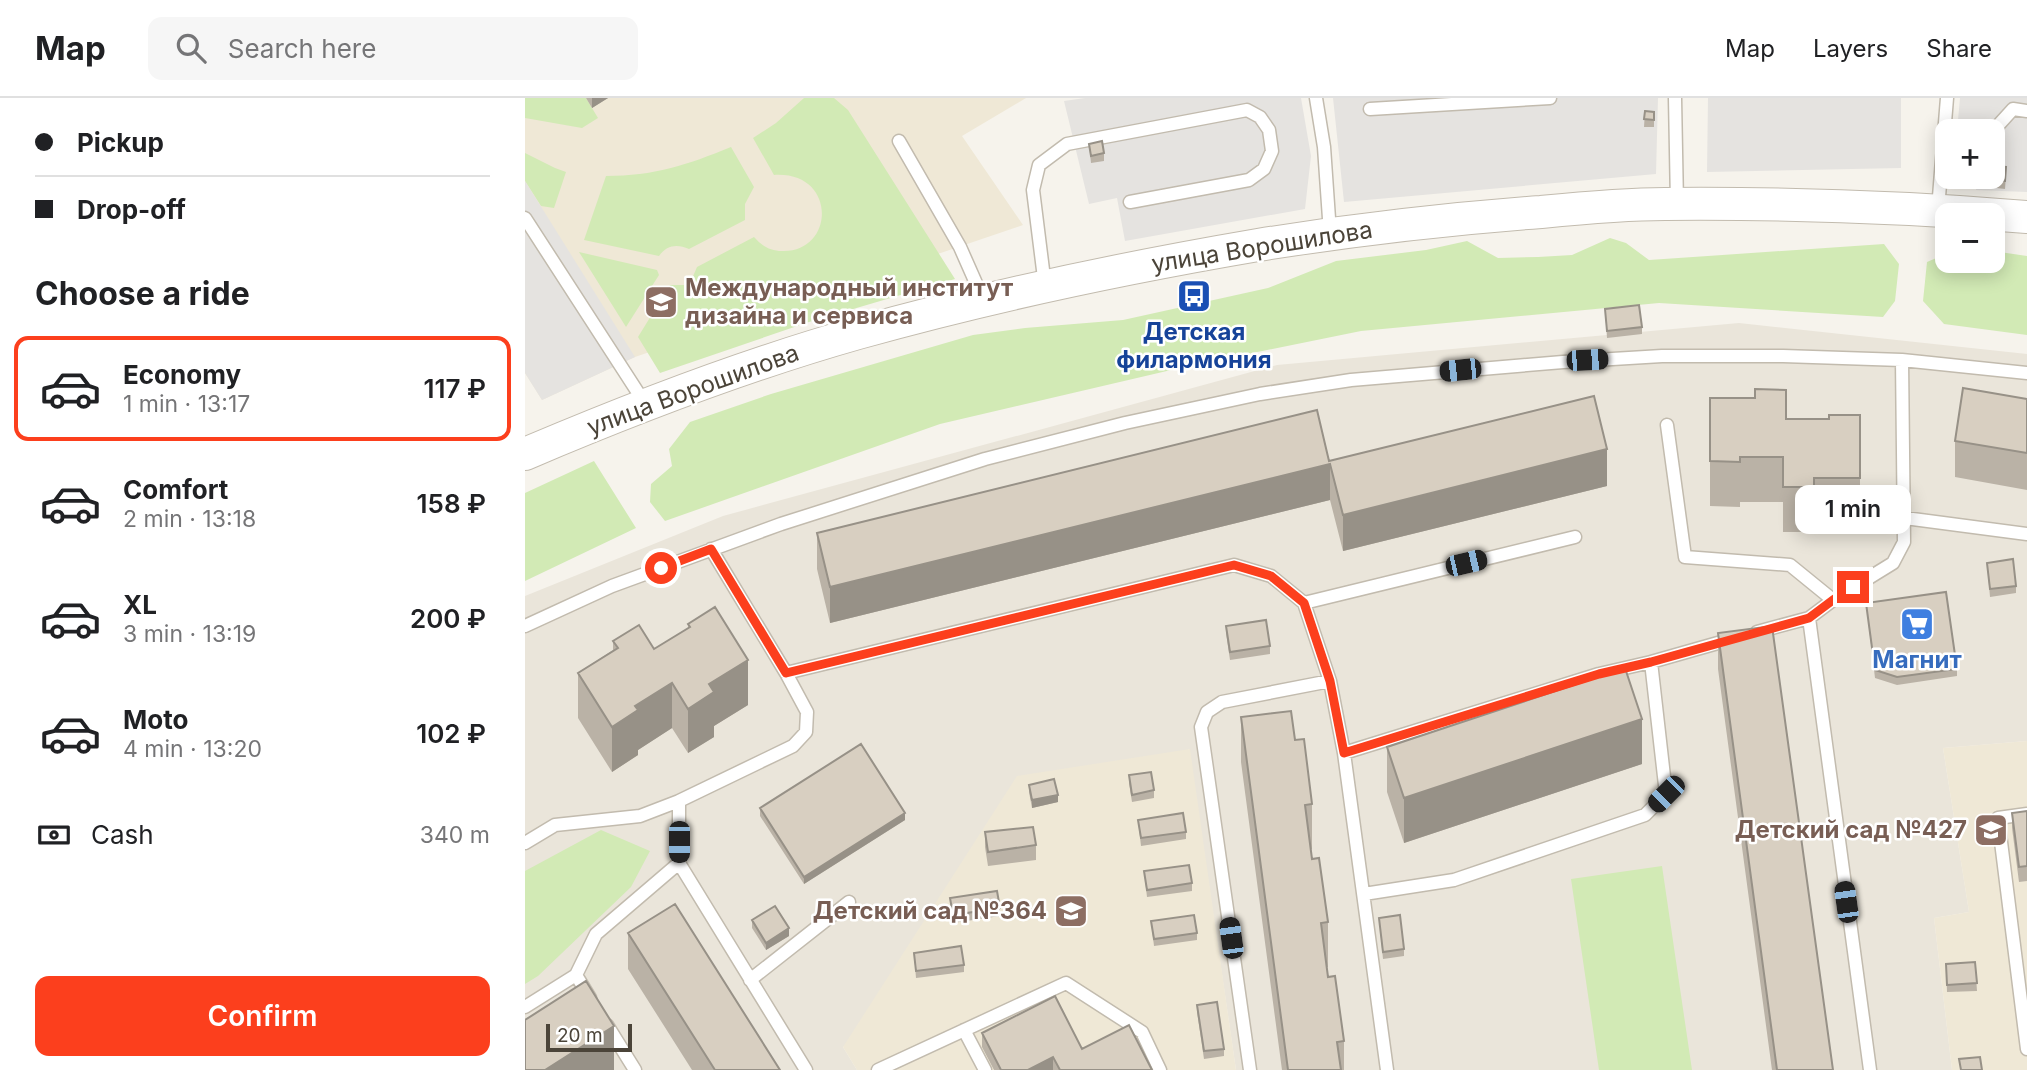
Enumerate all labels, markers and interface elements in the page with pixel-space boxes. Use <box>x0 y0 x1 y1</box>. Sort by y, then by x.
search box <box>148 17 638 80</box>
text: Map <box>35 28 106 68</box>
icon: search <box>172 29 210 67</box>
text: Search here <box>228 33 376 64</box>
text: Map <box>1725 34 1775 63</box>
text: Layers <box>1813 34 1888 63</box>
text: Share <box>1926 34 1992 63</box>
map controls <box>1935 119 2005 273</box>
button: + <box>1935 119 2005 189</box>
text: Pickup <box>77 127 164 158</box>
text: Drop-off <box>77 194 186 225</box>
button: − <box>1935 203 2005 273</box>
street label: улица Ворошилова <box>1149 215 1374 278</box>
place label: Международный институт дизайна и сервиса <box>685 273 1013 330</box>
text: Choose a ride <box>35 274 250 313</box>
bus stop icon: Детская филармония <box>1175 277 1213 315</box>
school or university icon: Международный институт дизайна и сервиса <box>642 283 680 321</box>
place label: Детская филармония <box>1116 317 1272 374</box>
street label: улица Ворошилова <box>583 338 803 441</box>
car <box>1566 348 1609 372</box>
icon: car <box>39 357 102 420</box>
car <box>1439 357 1482 383</box>
text: Economy <box>123 359 241 390</box>
text: 117 ₽ <box>424 373 486 404</box>
text: 1 min · 13:17 <box>123 390 250 418</box>
icon: car <box>39 472 102 535</box>
text: Comfort <box>123 474 228 505</box>
callout: 1 min <box>1795 486 1911 534</box>
text: 158 ₽ <box>417 488 486 519</box>
text: 1 min <box>1825 495 1881 523</box>
text: 2 min · 13:18 <box>123 505 256 533</box>
car <box>1444 548 1489 578</box>
route start <box>645 552 677 584</box>
route end <box>1837 571 1869 603</box>
icon: car <box>39 587 102 650</box>
text: XL <box>123 589 157 620</box>
text: 200 ₽ <box>410 603 486 634</box>
supermarket icon: Магнит <box>1898 605 1936 643</box>
text: 3 min · 13:19 <box>123 620 256 648</box>
place label: Магнит <box>1872 645 1962 674</box>
icon: car <box>39 702 102 765</box>
text: Moto <box>123 704 188 735</box>
text: 102 ₽ <box>416 718 486 749</box>
text: 4 min · 13:20 <box>123 735 262 763</box>
car <box>1644 772 1689 816</box>
school or university icon: Детский сад №427 <box>1972 811 2010 849</box>
place label: Детский сад №427 <box>1735 815 1967 844</box>
icon: cash <box>35 816 73 854</box>
text: Cash <box>91 819 154 850</box>
text: 340 m <box>420 821 490 849</box>
car <box>669 821 690 863</box>
car <box>1833 880 1860 924</box>
school or university icon: Детский сад №364 <box>1052 892 1090 930</box>
place label: Детский сад №364 <box>813 896 1047 925</box>
car <box>1218 916 1245 960</box>
button: Confirm <box>35 976 490 1056</box>
scale bar <box>546 1021 632 1053</box>
text: 20 m <box>557 1024 603 1047</box>

